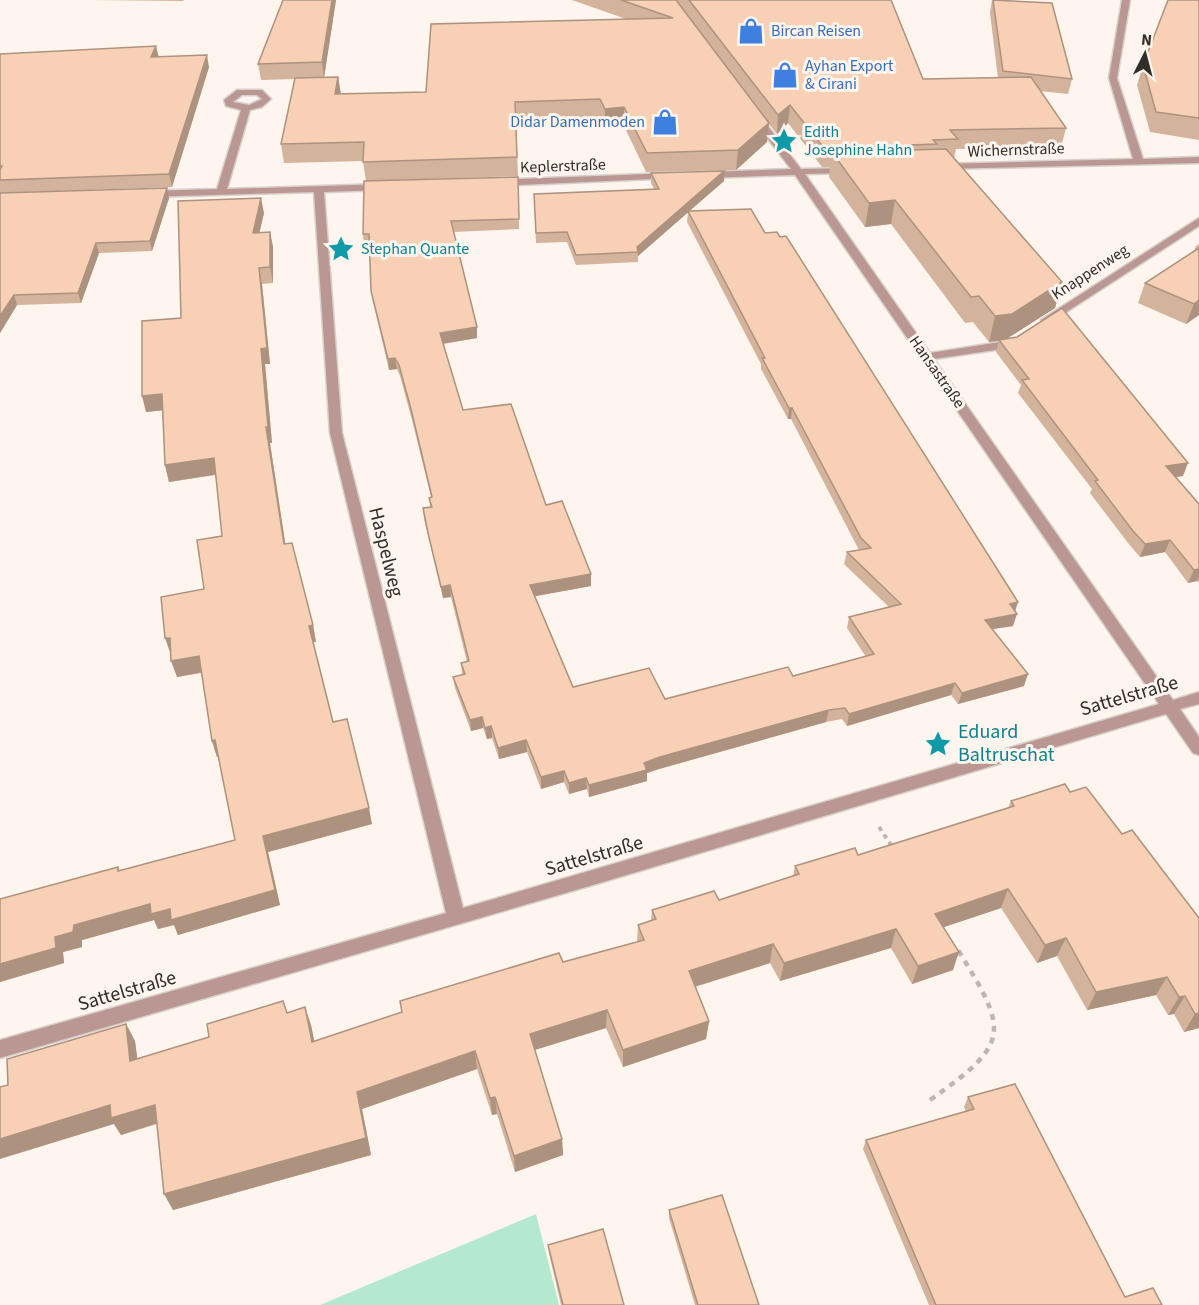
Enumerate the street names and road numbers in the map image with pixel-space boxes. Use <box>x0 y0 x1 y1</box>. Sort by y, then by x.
street label: Wichernstraße <box>967 137 1065 163</box>
street label: Keplerstraße <box>520 154 606 178</box>
street label: Knappenweg <box>1047 239 1133 305</box>
street label: Hansastraße <box>904 331 970 413</box>
street label: Haspelweg <box>361 504 411 600</box>
street label: Sattelstraße <box>1077 669 1182 723</box>
street label: Sattelstraße <box>542 829 647 883</box>
street label: Sattelstraße <box>75 964 180 1018</box>

